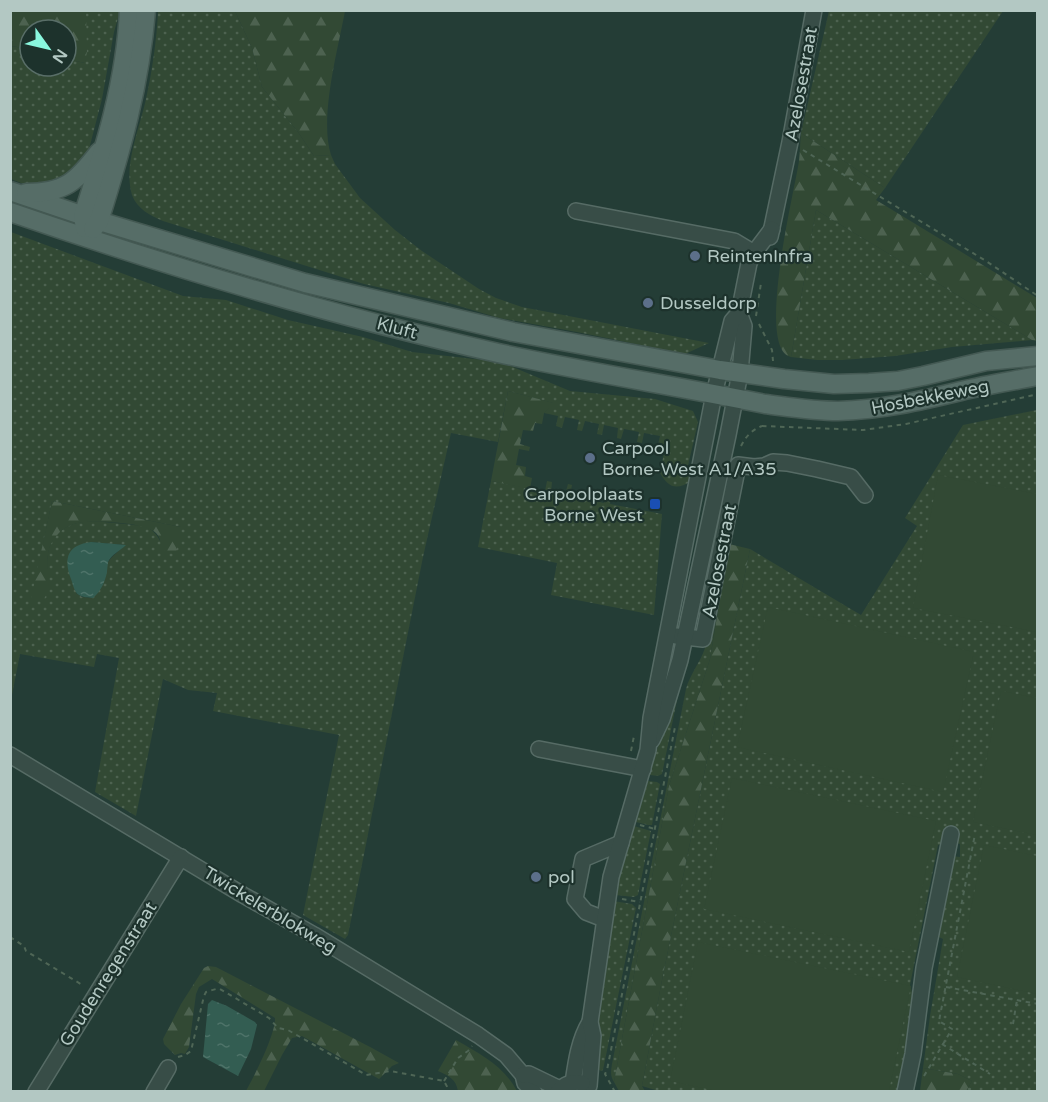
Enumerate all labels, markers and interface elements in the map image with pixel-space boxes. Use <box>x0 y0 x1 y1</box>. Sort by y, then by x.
north arrow <box>18 18 78 78</box>
street label: Azelosestraat <box>780 25 822 143</box>
text: N <box>48 45 71 67</box>
place label: ReintenInfra <box>707 245 812 267</box>
marker: ReintenInfra <box>688 249 702 263</box>
place label: Dusseldorp <box>660 292 757 314</box>
marker: Dusseldorp <box>641 296 655 310</box>
street label: Kluft <box>374 312 420 344</box>
street label: Hosbekkeweg <box>869 375 991 419</box>
place label: Carpool Borne-West A1/A35 <box>602 437 777 480</box>
marker: Carpool Borne-West A1/A35 <box>583 451 597 465</box>
place label: Carpoolplaats Borne West <box>524 483 643 526</box>
marker: Carpoolplaats Borne West <box>648 497 662 511</box>
street label: Azelosestraat <box>697 502 741 620</box>
street label: Twickelerblokweg <box>199 862 341 958</box>
place label: pol <box>548 866 575 888</box>
marker: pol <box>529 870 543 884</box>
street label: Goudenregenstraat <box>55 897 162 1050</box>

